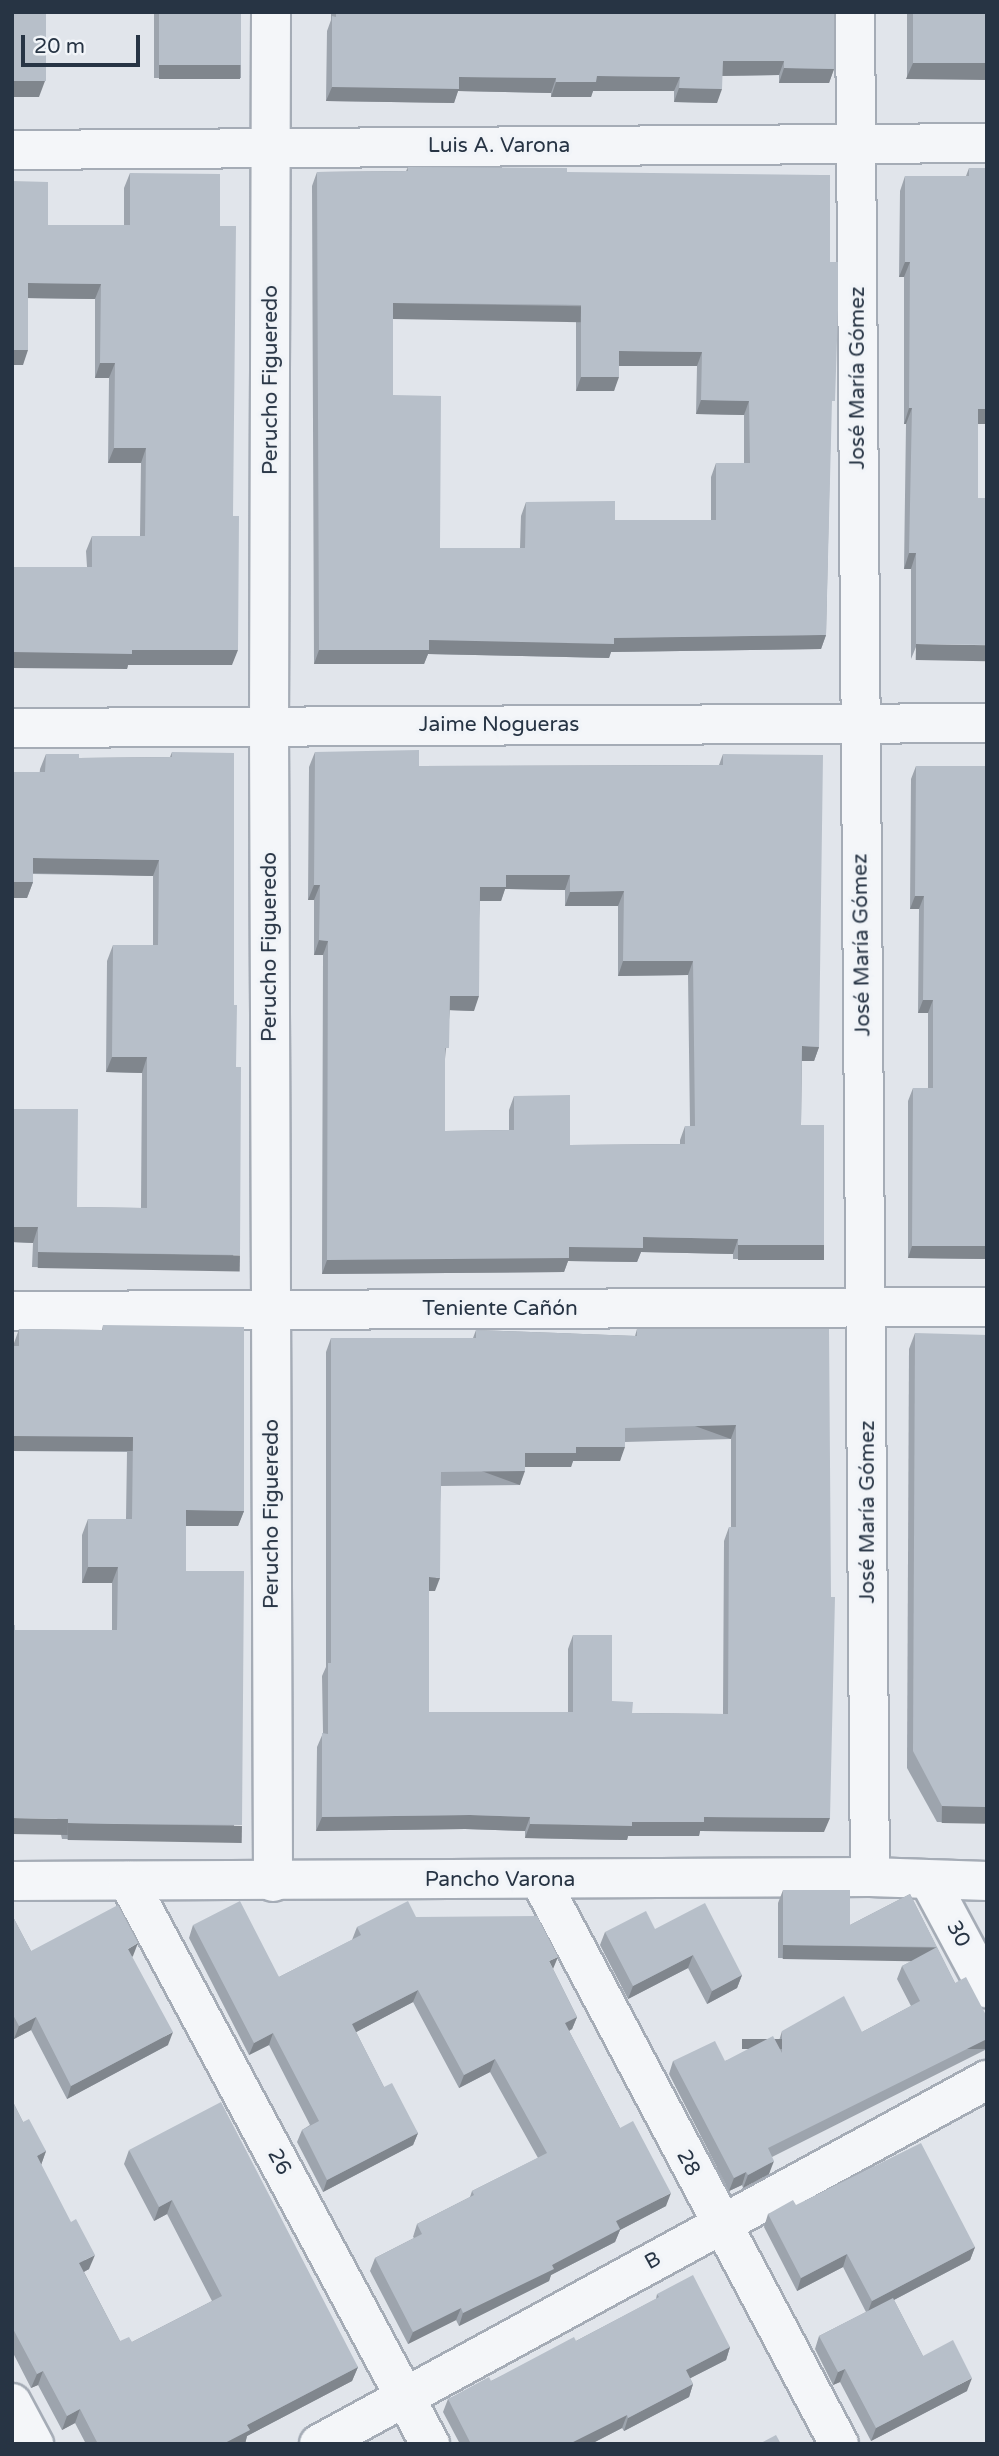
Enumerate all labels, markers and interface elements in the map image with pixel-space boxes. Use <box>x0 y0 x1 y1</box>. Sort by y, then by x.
scale bar <box>24 21 144 65</box>
text: 20 m <box>34 34 85 59</box>
street label: Luis A. Varona <box>428 133 570 159</box>
street label: Perucho Figueredo <box>258 285 284 475</box>
street label: José María Gómez <box>845 287 871 469</box>
street label: Jaime Nogueras <box>419 712 579 738</box>
street label: Perucho Figueredo <box>257 852 283 1042</box>
street label: José María Gómez <box>848 853 876 1037</box>
street label: Teniente Cañón <box>422 1296 578 1322</box>
street label: Perucho Figueredo <box>259 1419 285 1609</box>
street label: José María Gómez <box>855 1421 881 1603</box>
street label: Pancho Varona <box>425 1867 575 1893</box>
street label: 30 <box>941 1916 975 1952</box>
street label: 26 <box>262 2144 296 2180</box>
street label: 28 <box>671 2145 705 2181</box>
street label: B <box>641 2246 665 2276</box>

